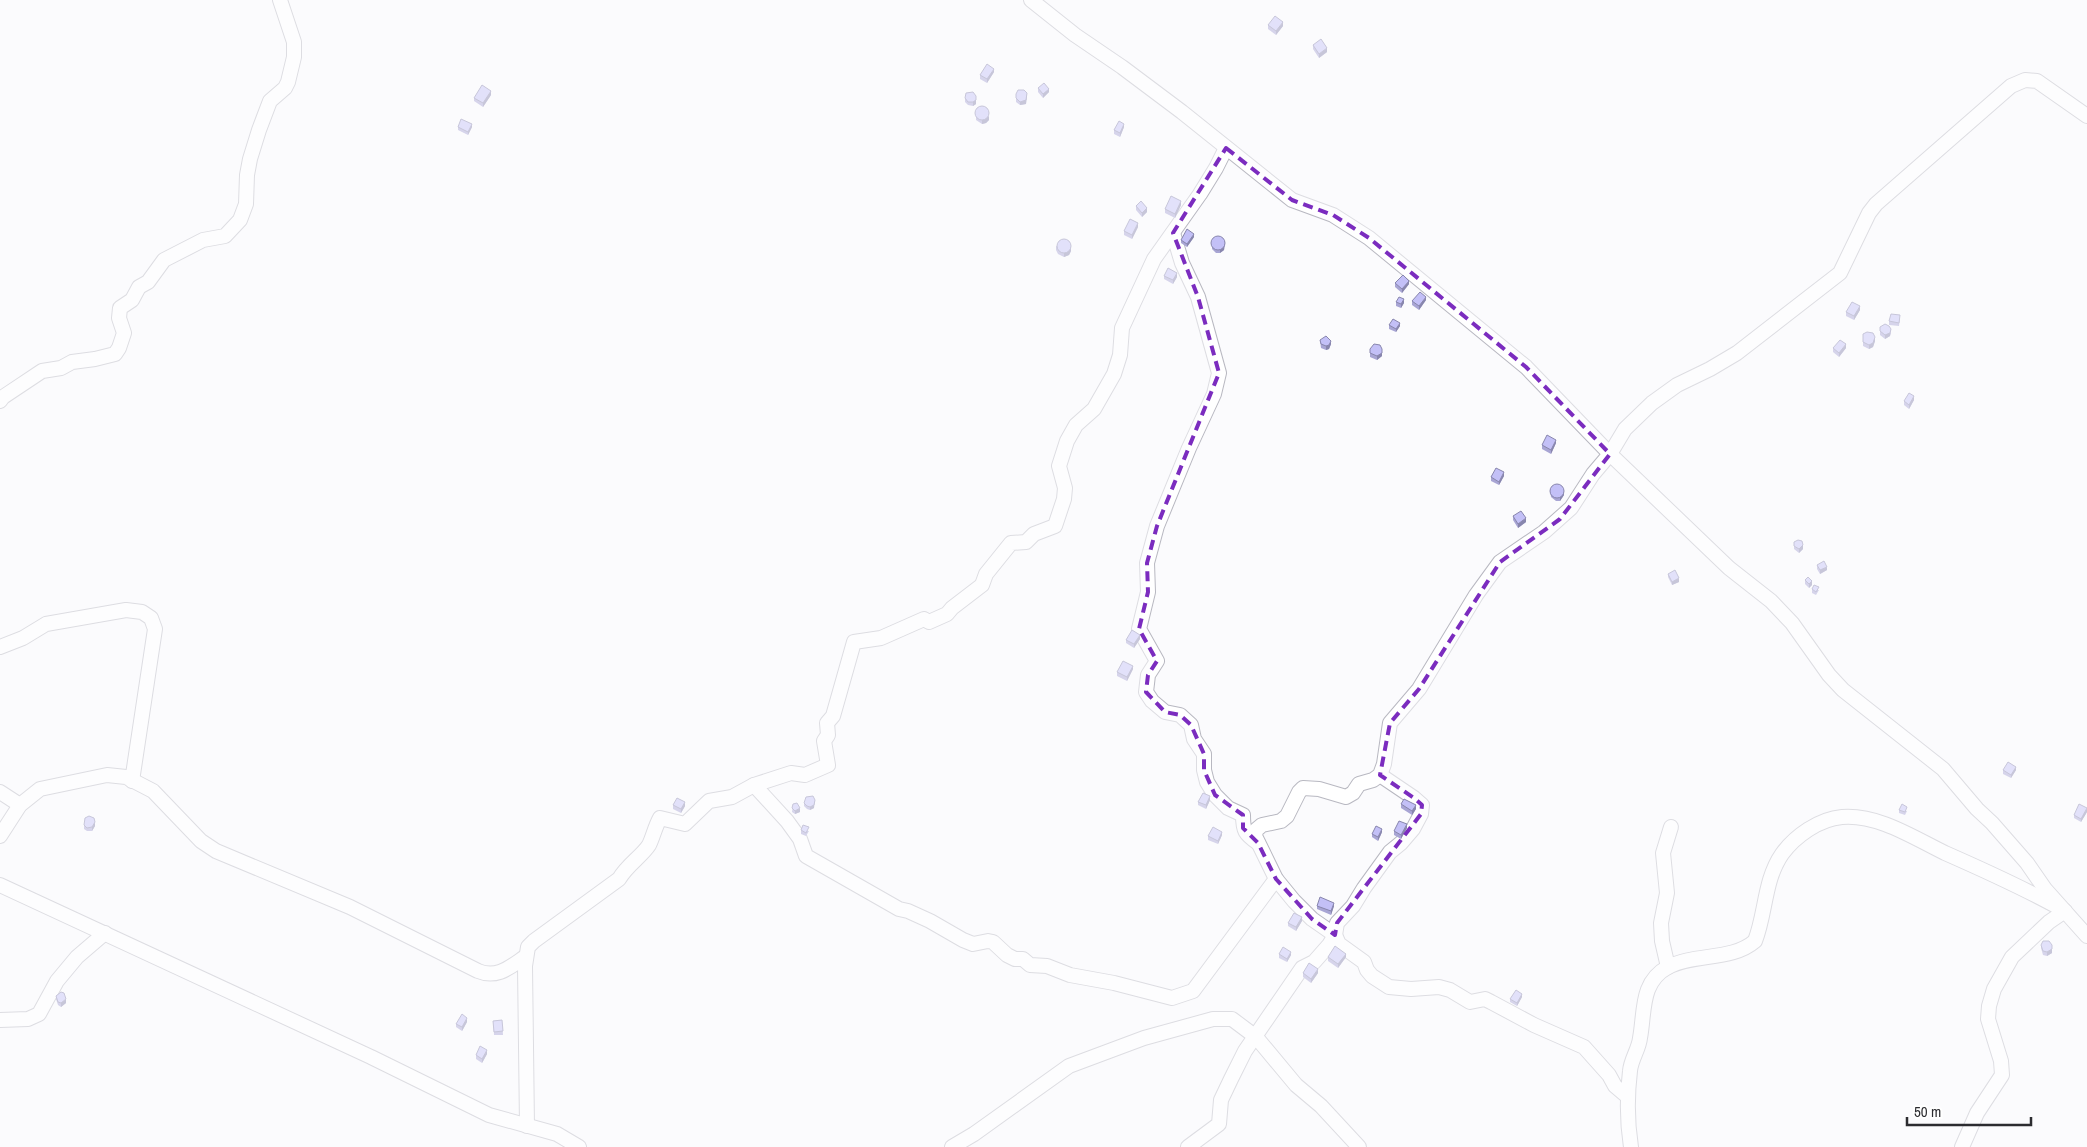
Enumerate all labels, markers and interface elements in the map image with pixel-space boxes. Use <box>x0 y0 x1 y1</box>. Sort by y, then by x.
scale bar <box>1907 1094 2031 1126</box>
text: 50 m <box>1914 1101 1941 1122</box>

